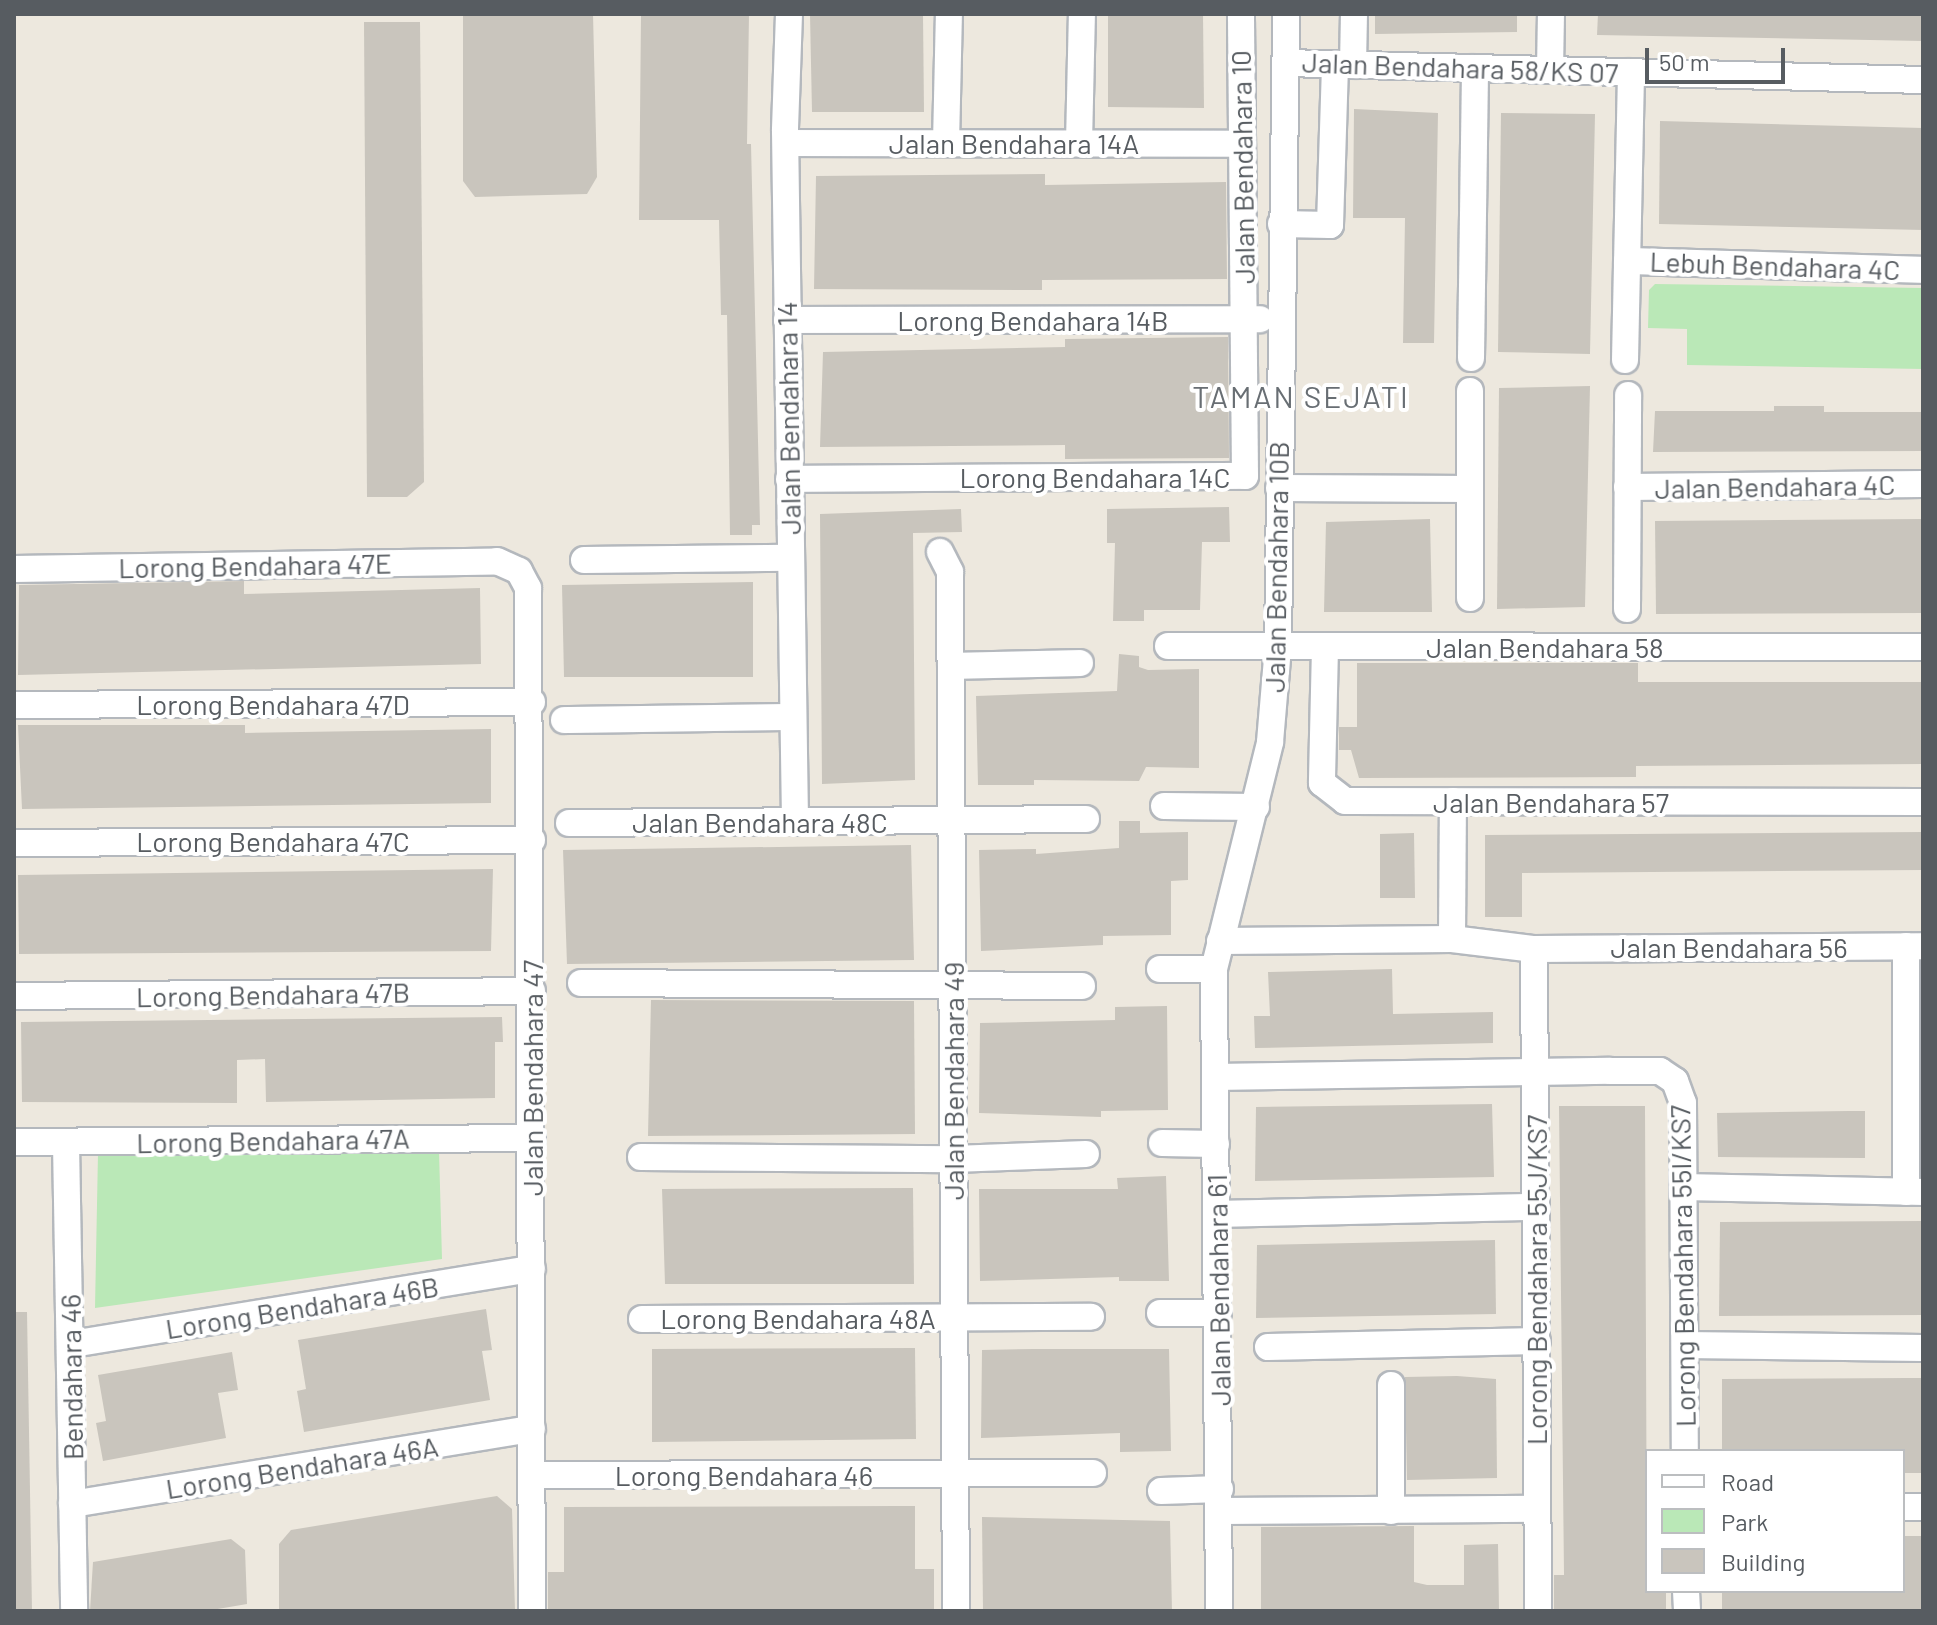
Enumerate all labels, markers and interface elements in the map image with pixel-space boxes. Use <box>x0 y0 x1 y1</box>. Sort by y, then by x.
scale bar <box>1649 32 1789 82</box>
street label: Jalan Bendahara 58/KS 07 <box>1301 45 1619 89</box>
text: 50 m <box>1659 47 1710 76</box>
street label: Jalan Bendahara 10 <box>1223 50 1261 284</box>
street label: Jalan Bendahara 14A <box>889 126 1139 160</box>
street label: Lebuh Bendahara 4C <box>1649 244 1901 286</box>
street label: Jalan Bendahara 14 <box>769 301 807 535</box>
street label: Lorong Bendahara 14B <box>897 303 1169 337</box>
district label: TAMAN SEJATI <box>1192 378 1410 414</box>
street label: Jalan Bendahara 10B <box>1257 441 1295 693</box>
street label: Lorong Bendahara 14C <box>960 460 1230 494</box>
street label: Jalan Bendahara 4C <box>1654 467 1896 505</box>
street label: Lorong Bendahara 47E <box>118 546 392 584</box>
street label: Jalan Bendahara 58 <box>1426 630 1664 664</box>
street label: Lorong Bendahara 47D <box>136 687 410 721</box>
street label: Jalan Bendahara 57 <box>1433 785 1669 819</box>
street label: Jalan Bendahara 48C <box>632 805 888 839</box>
street label: Lorong Bendahara 47C <box>136 824 410 858</box>
street label: Jalan Bendahara 56 <box>1610 930 1848 964</box>
street label: Jalan Bendahara 47 <box>515 960 549 1196</box>
street label: Jalan Bendahara 49 <box>936 962 970 1200</box>
street label: Lorong Bendahara 47B <box>136 975 410 1013</box>
street label: Lorong Bendahara 55I/KS7 <box>1662 1105 1702 1427</box>
street label: Lorong Bendahara 55J/KS7 <box>1519 1115 1553 1445</box>
street label: Lorong Bendahara 47A <box>136 1121 410 1159</box>
street label: Jalan Bendahara 61 <box>1199 1174 1237 1406</box>
street label: Lorong Bendahara 46B <box>163 1269 441 1345</box>
street label: Bendahara 46 <box>53 1294 89 1460</box>
street label: Lorong Bendahara 48A <box>660 1301 936 1335</box>
street label: Lorong Bendahara 46A <box>163 1429 441 1505</box>
legend <box>1645 1449 1905 1593</box>
street label: Lorong Bendahara 46 <box>615 1458 873 1492</box>
text: Road <box>1721 1467 1774 1496</box>
text: Park <box>1721 1507 1768 1536</box>
text: Building <box>1721 1547 1805 1576</box>

